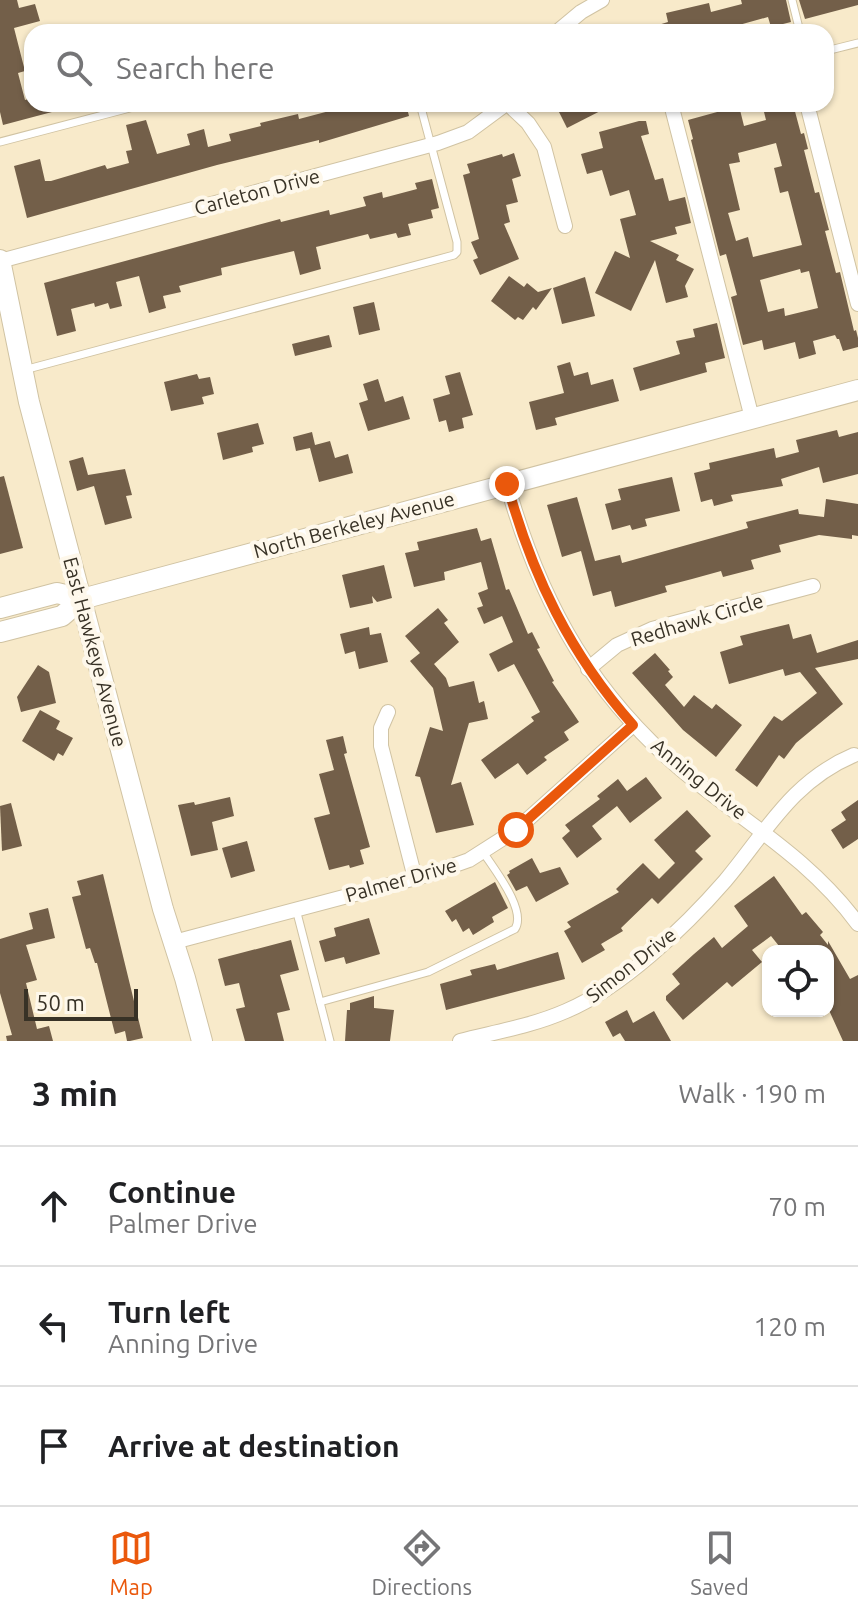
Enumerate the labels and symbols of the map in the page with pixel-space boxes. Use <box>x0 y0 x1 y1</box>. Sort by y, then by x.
street label: Carleton Drive <box>191 164 322 219</box>
route end <box>489 466 525 502</box>
street label: North Berkeley Avenue <box>251 487 457 562</box>
street label: East Hawkeye Avenue <box>59 554 132 749</box>
street label: Redhawk Circle <box>628 588 766 651</box>
street label: Anning Drive <box>647 733 751 824</box>
route start <box>498 812 534 848</box>
street label: Palmer Drive <box>342 853 459 906</box>
street label: Simon Drive <box>581 922 680 1007</box>
scale bar <box>24 985 138 1021</box>

